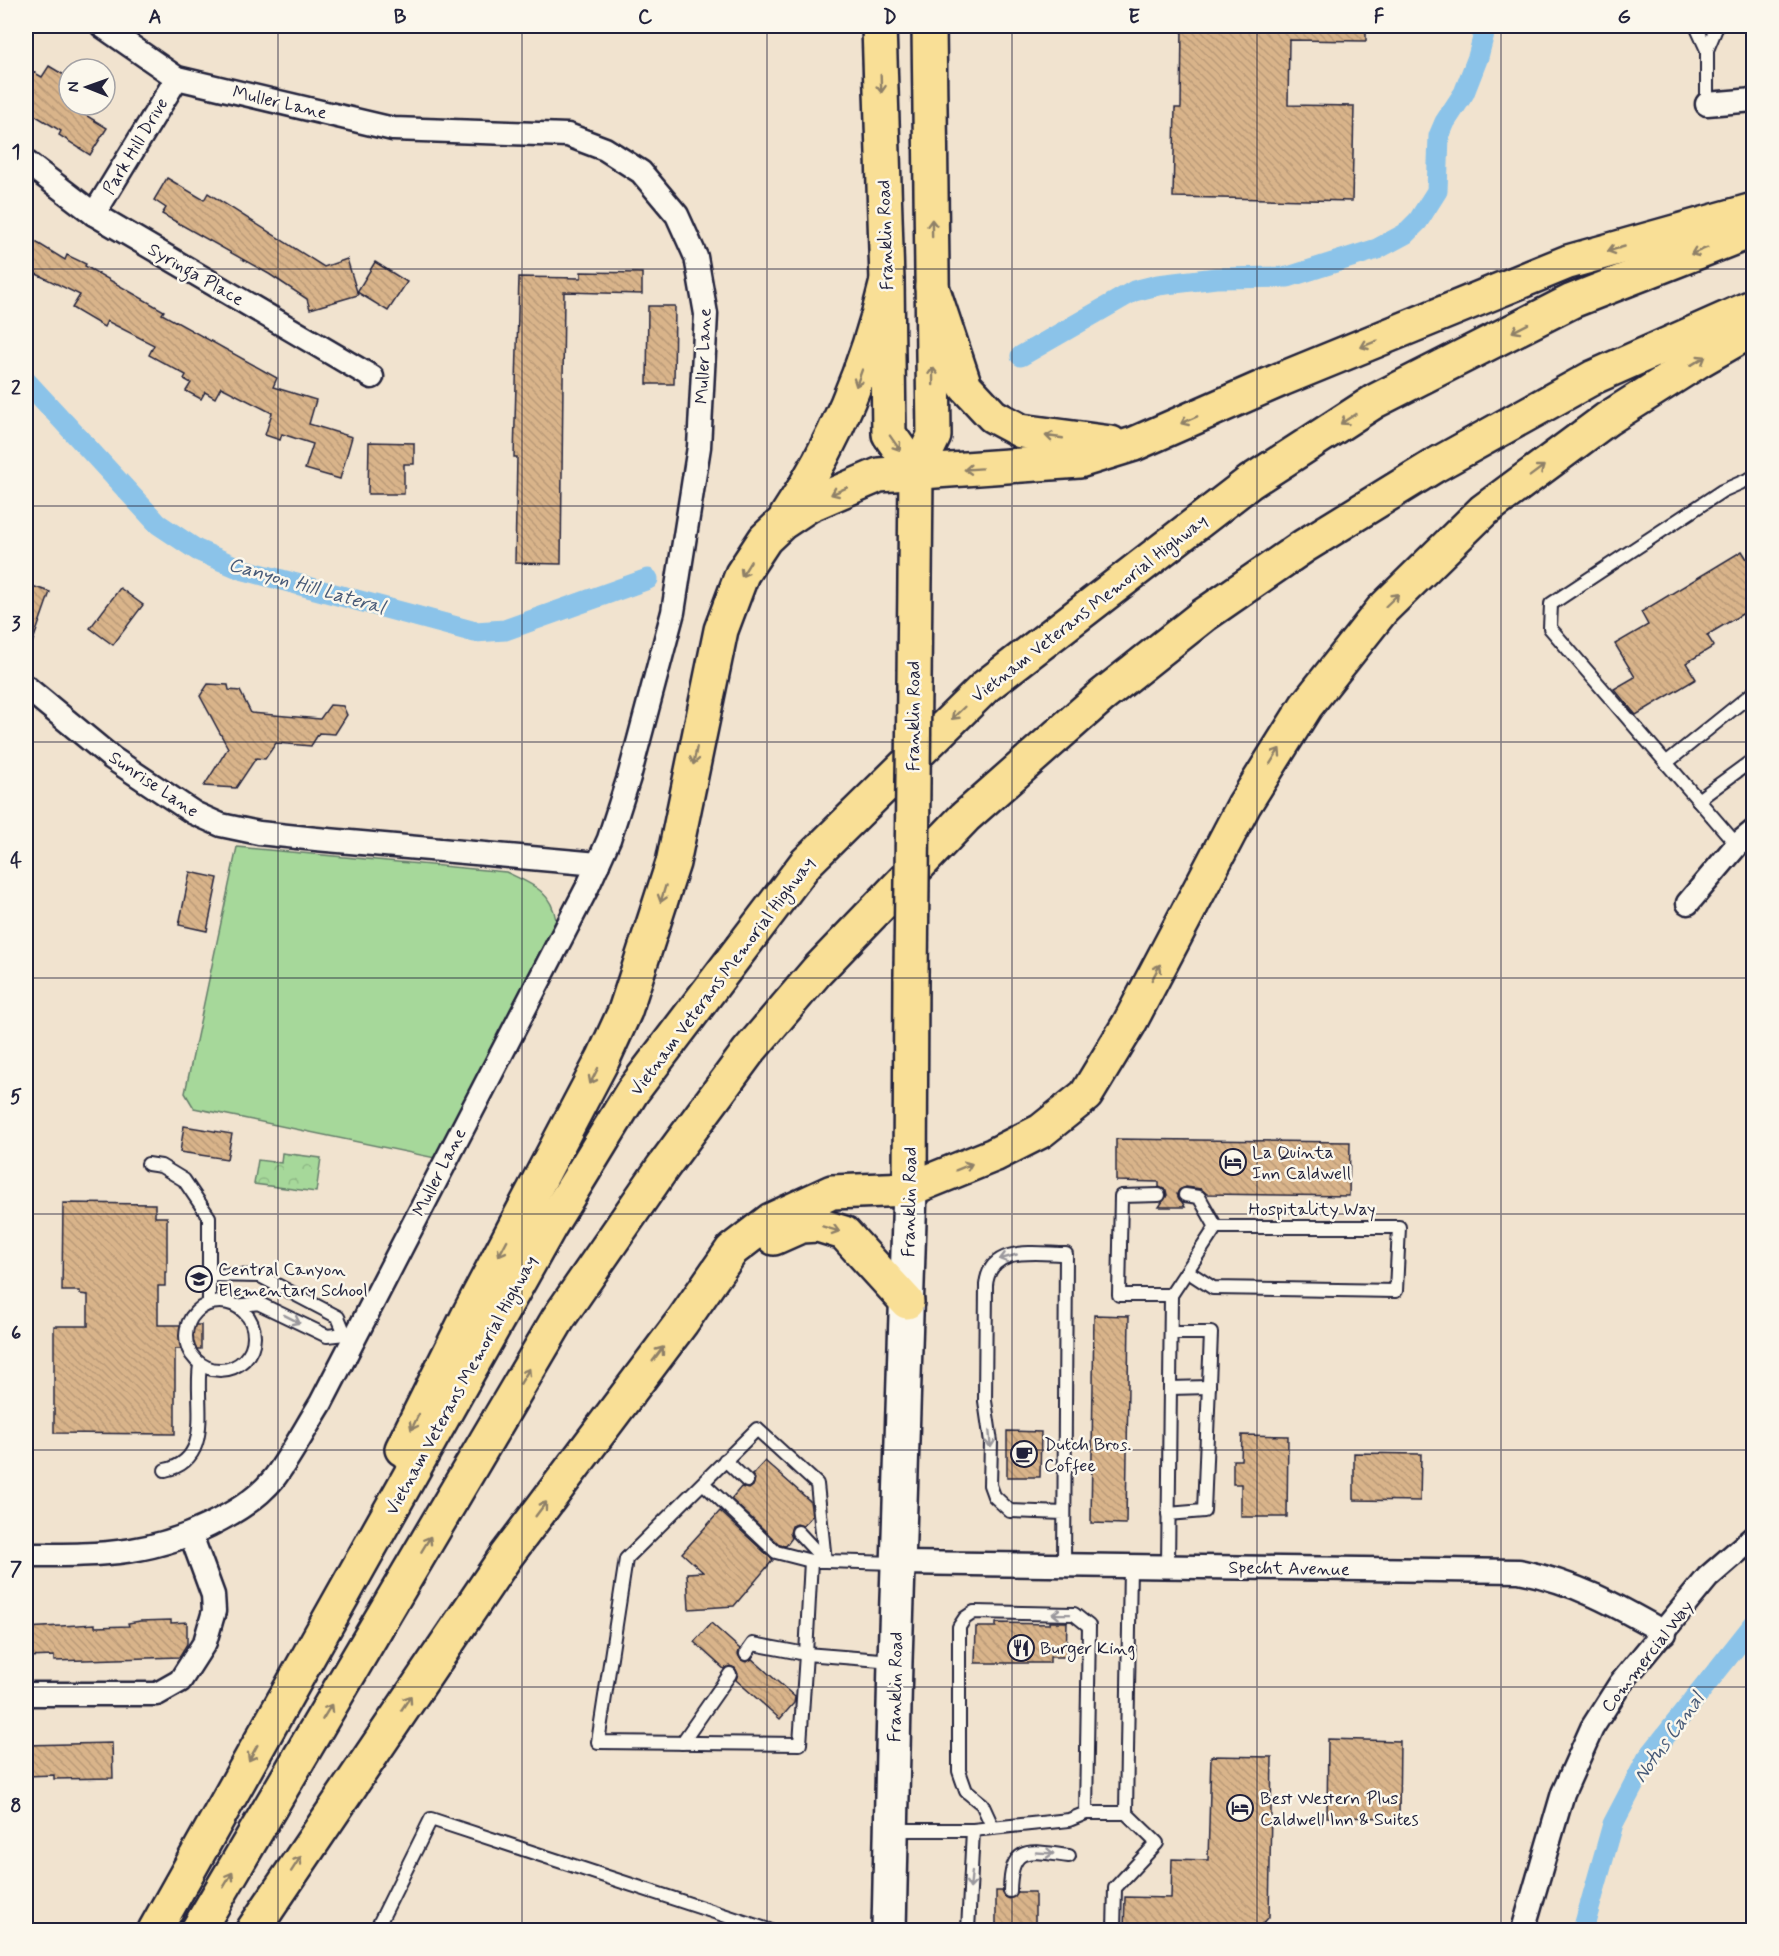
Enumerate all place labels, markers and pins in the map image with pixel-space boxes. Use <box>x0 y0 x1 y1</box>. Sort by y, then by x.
place label: La Quinta Inn Caldwell <box>1252 1141 1351 1186</box>
hotel icon: La Quinta Inn Caldwell <box>1218 1147 1248 1177</box>
place label: Central Canyon Elementary School <box>218 1258 368 1303</box>
school or university icon: Central Canyon Elementary School <box>184 1264 214 1294</box>
place label: Dutch Bros. Coffee <box>1044 1433 1131 1478</box>
cafe icon: Dutch Bros. Coffee <box>1009 1439 1039 1469</box>
restaurant icon: Burger King <box>1006 1633 1036 1663</box>
place label: Burger King <box>1040 1637 1135 1662</box>
place label: Best Western Plus Caldwell Inn & Suites <box>1260 1787 1419 1832</box>
hotel icon: Best Western Plus Caldwell Inn & Suites <box>1225 1793 1255 1823</box>

